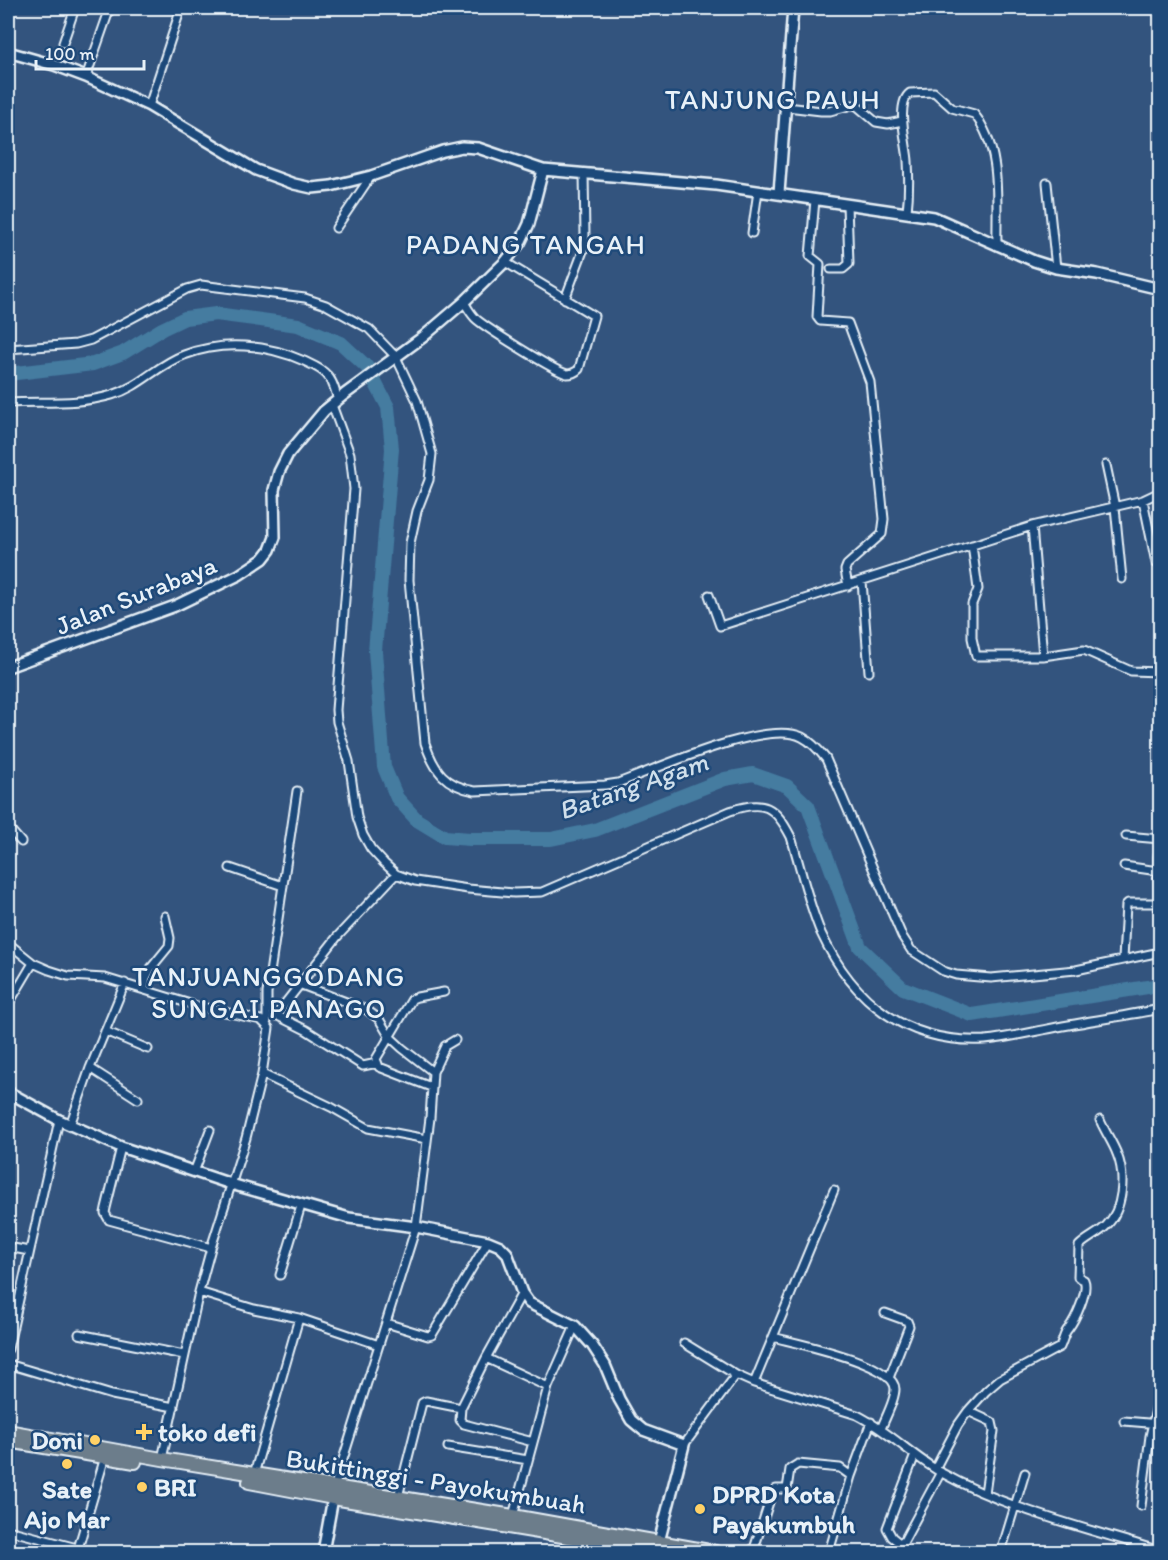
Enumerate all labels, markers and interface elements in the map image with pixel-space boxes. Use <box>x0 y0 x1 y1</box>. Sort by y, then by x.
scale bar <box>36 33 144 71</box>
text: 100 m <box>45 43 95 65</box>
district label: TANJUNG PAUH <box>665 82 881 116</box>
district label: PADANG TANGAH <box>406 227 646 261</box>
street label: Jalan Surabaya <box>51 548 221 642</box>
water label: Batang Agam <box>554 744 712 827</box>
district label: TANJUANGGODANG SUNGAI PANAGO <box>132 959 406 1025</box>
place label: toko defi <box>158 1416 257 1448</box>
marker: toko defi <box>135 1423 153 1441</box>
place label: Doni <box>31 1424 83 1456</box>
marker: Doni <box>88 1433 102 1447</box>
street label: Bukittinggi - Payokumbuah <box>284 1442 588 1520</box>
marker: Sate Ajo Mar <box>60 1457 74 1471</box>
place label: BRI <box>154 1471 197 1503</box>
place label: Sate Ajo Mar <box>23 1473 111 1535</box>
place label: DPRD Kota Payakumbuh <box>712 1478 856 1540</box>
marker: BRI <box>135 1480 149 1494</box>
marker: DPRD Kota Payakumbuh <box>693 1502 707 1516</box>

